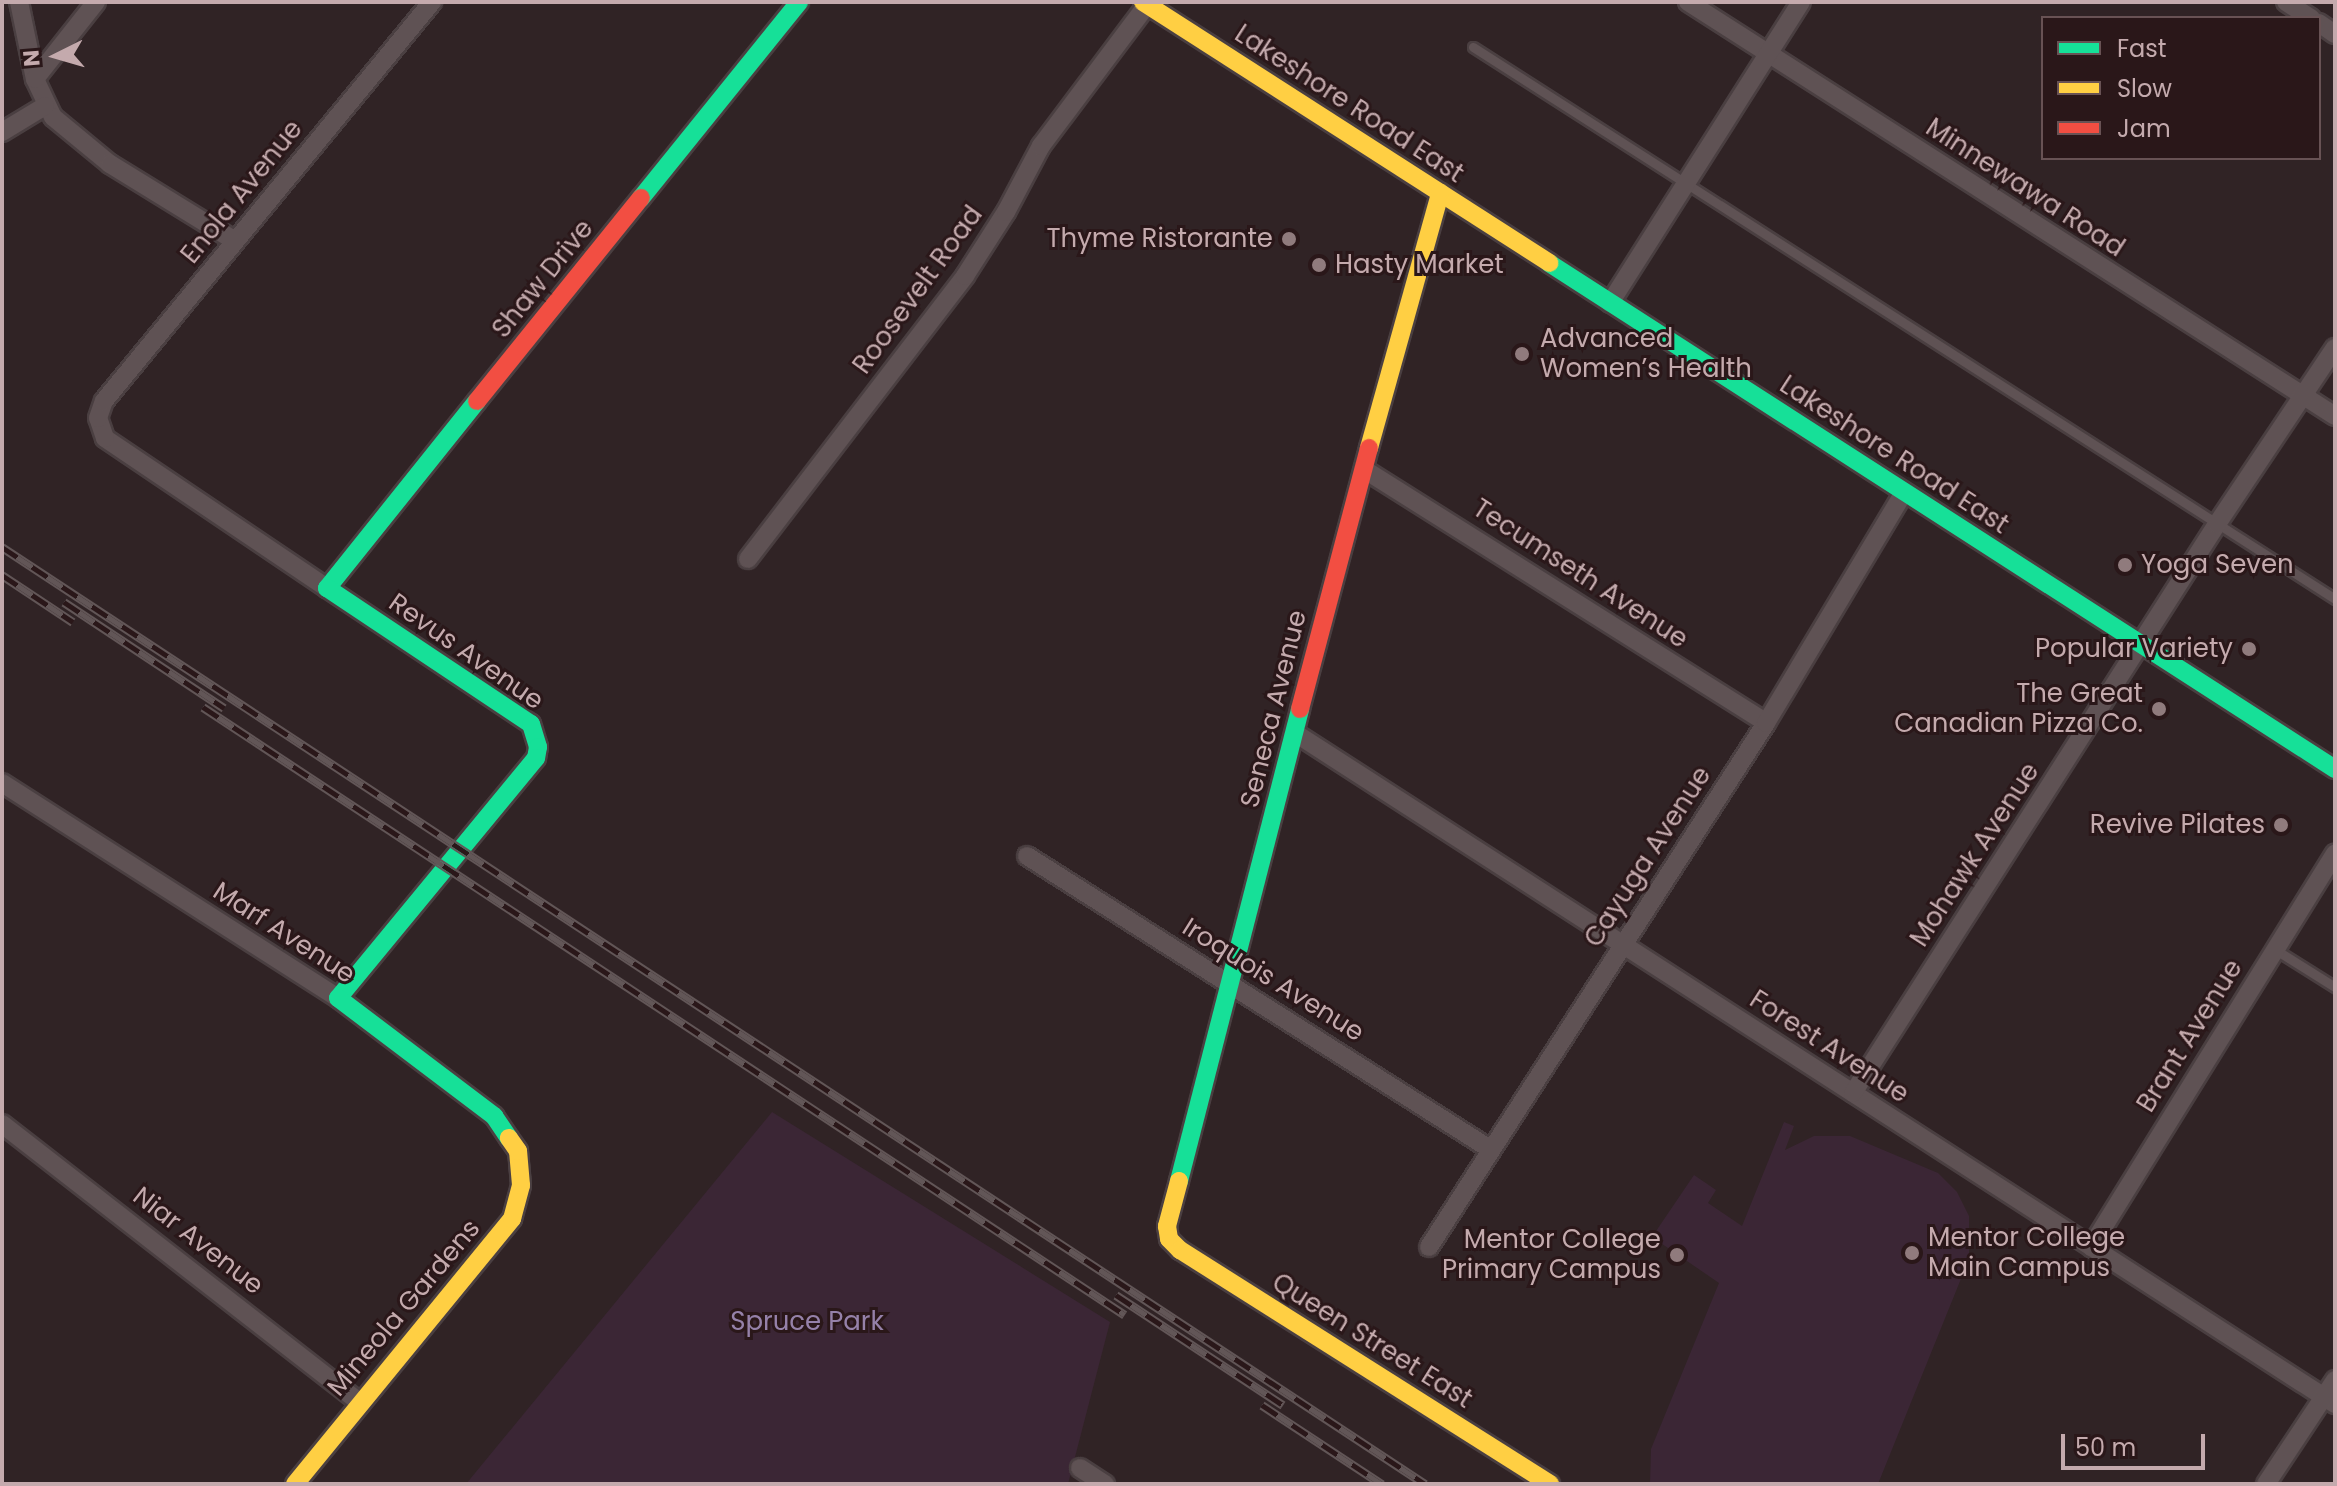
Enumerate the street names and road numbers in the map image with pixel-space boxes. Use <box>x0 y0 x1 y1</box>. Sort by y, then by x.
street label: Lakeshore Road East <box>1229 18 1469 190</box>
street label: Minnewawa Road <box>1920 112 2130 264</box>
street label: Enola Avenue <box>175 114 309 270</box>
street label: Roosevelt Road <box>847 200 989 380</box>
street label: Shaw Drive <box>486 214 600 344</box>
street label: Lakeshore Road East <box>1774 369 2014 541</box>
street label: Tecumseth Avenue <box>1467 493 1693 655</box>
street label: Revus Avenue <box>383 587 549 717</box>
street label: Seneca Avenue <box>1234 607 1314 811</box>
street label: Mohawk Avenue <box>1904 757 2046 953</box>
street label: Cayuga Avenue <box>1578 761 1718 953</box>
street label: Marf Avenue <box>207 876 361 990</box>
street label: Iroquois Avenue <box>1176 912 1370 1048</box>
street label: Brant Avenue <box>2131 954 2249 1118</box>
street label: Forest Avenue <box>1744 984 1914 1110</box>
street label: Niar Avenue <box>127 1181 269 1301</box>
street label: Mineola Gardens <box>321 1214 487 1402</box>
street label: Queen Street East <box>1266 1267 1478 1415</box>

